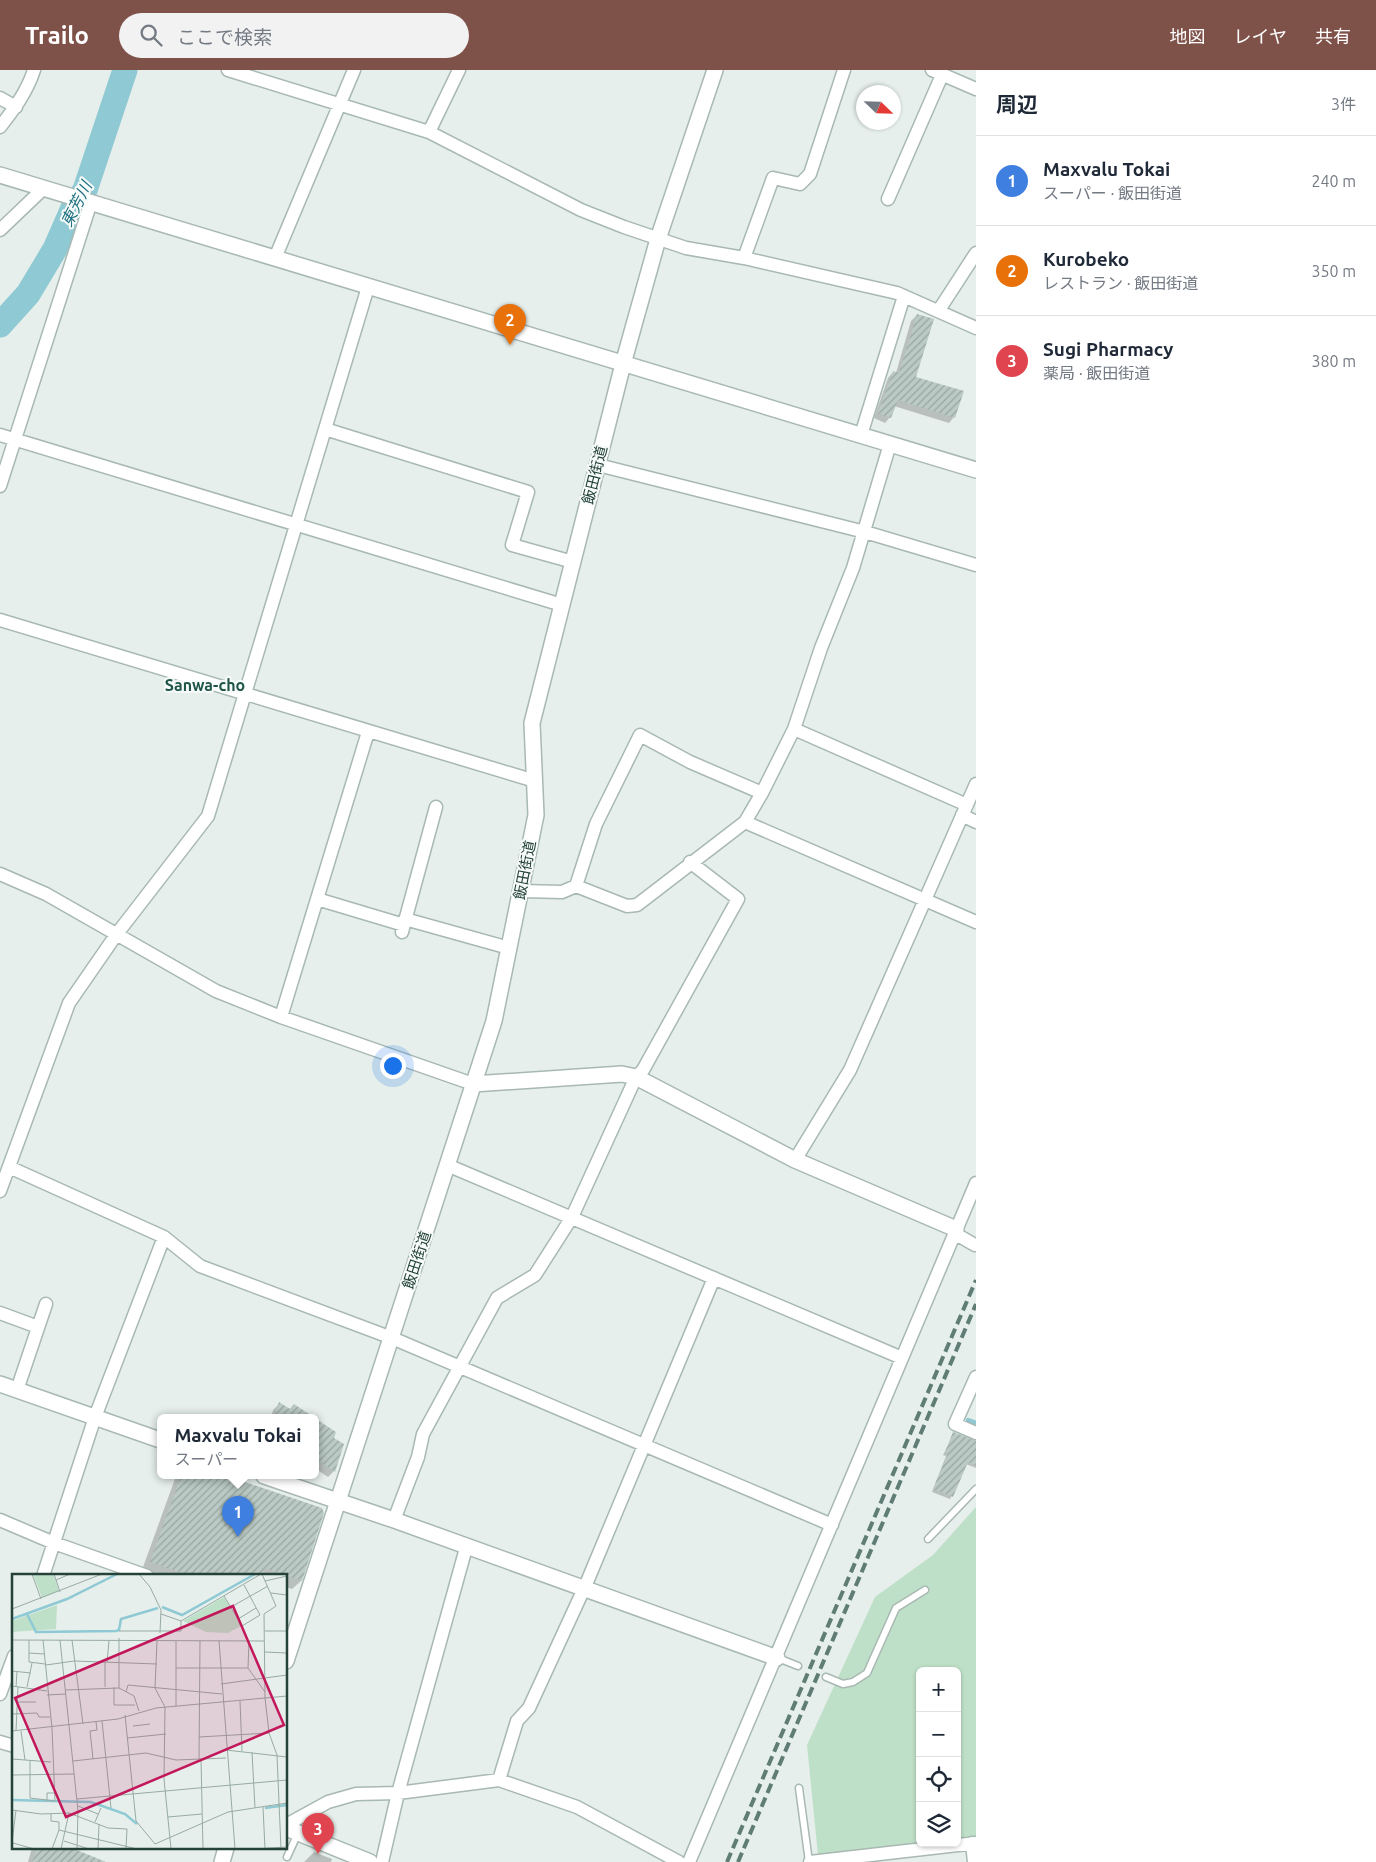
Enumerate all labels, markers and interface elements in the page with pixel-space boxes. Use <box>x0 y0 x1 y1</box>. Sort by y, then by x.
search box <box>119 13 469 58</box>
icon: search <box>137 21 165 49</box>
text: Trailo <box>25 22 89 49</box>
text: ここで検索 <box>177 26 272 48</box>
text: 地図 <box>1170 26 1206 46</box>
text: レイヤ <box>1234 26 1287 46</box>
text: 共有 <box>1315 26 1351 46</box>
north arrow <box>856 85 901 130</box>
text: 周辺 <box>996 92 1038 116</box>
text: 3件 <box>1331 95 1356 113</box>
text: Maxvalu Tokai <box>1043 158 1170 180</box>
text: 1 <box>1007 172 1017 190</box>
text: 240 m <box>1311 172 1356 190</box>
water label: 東芳川 <box>57 177 96 229</box>
text: スーパー · 飯田街道 <box>1043 184 1182 202</box>
text: Kurobeko <box>1043 248 1129 270</box>
text: 2 <box>1007 262 1017 280</box>
text: 350 m <box>1311 262 1356 280</box>
text: レストラン · 飯田街道 <box>1043 274 1198 292</box>
pin: 2 <box>494 304 526 345</box>
text: Sugi Pharmacy <box>1043 338 1173 360</box>
text: 3 <box>1007 352 1017 370</box>
text: 380 m <box>1311 352 1356 370</box>
text: 薬局 · 飯田街道 <box>1043 364 1150 382</box>
street label: 飯田街道 <box>579 444 610 506</box>
district label: Sanwa-cho <box>165 676 245 694</box>
street label: 飯田街道 <box>510 839 539 901</box>
your location <box>380 1053 406 1079</box>
street label: 飯田街道 <box>399 1229 434 1291</box>
popup <box>157 1414 319 1479</box>
text: Maxvalu Tokai <box>174 1424 302 1446</box>
text: スーパー <box>174 1450 238 1468</box>
pin: 1 <box>222 1496 254 1537</box>
inset map <box>12 1574 288 1850</box>
map controls <box>916 1667 961 1847</box>
button: + <box>916 1667 961 1712</box>
button: − <box>916 1712 961 1757</box>
button: locate <box>916 1757 961 1802</box>
button: layers <box>916 1802 961 1847</box>
pin: 3 <box>302 1813 334 1854</box>

